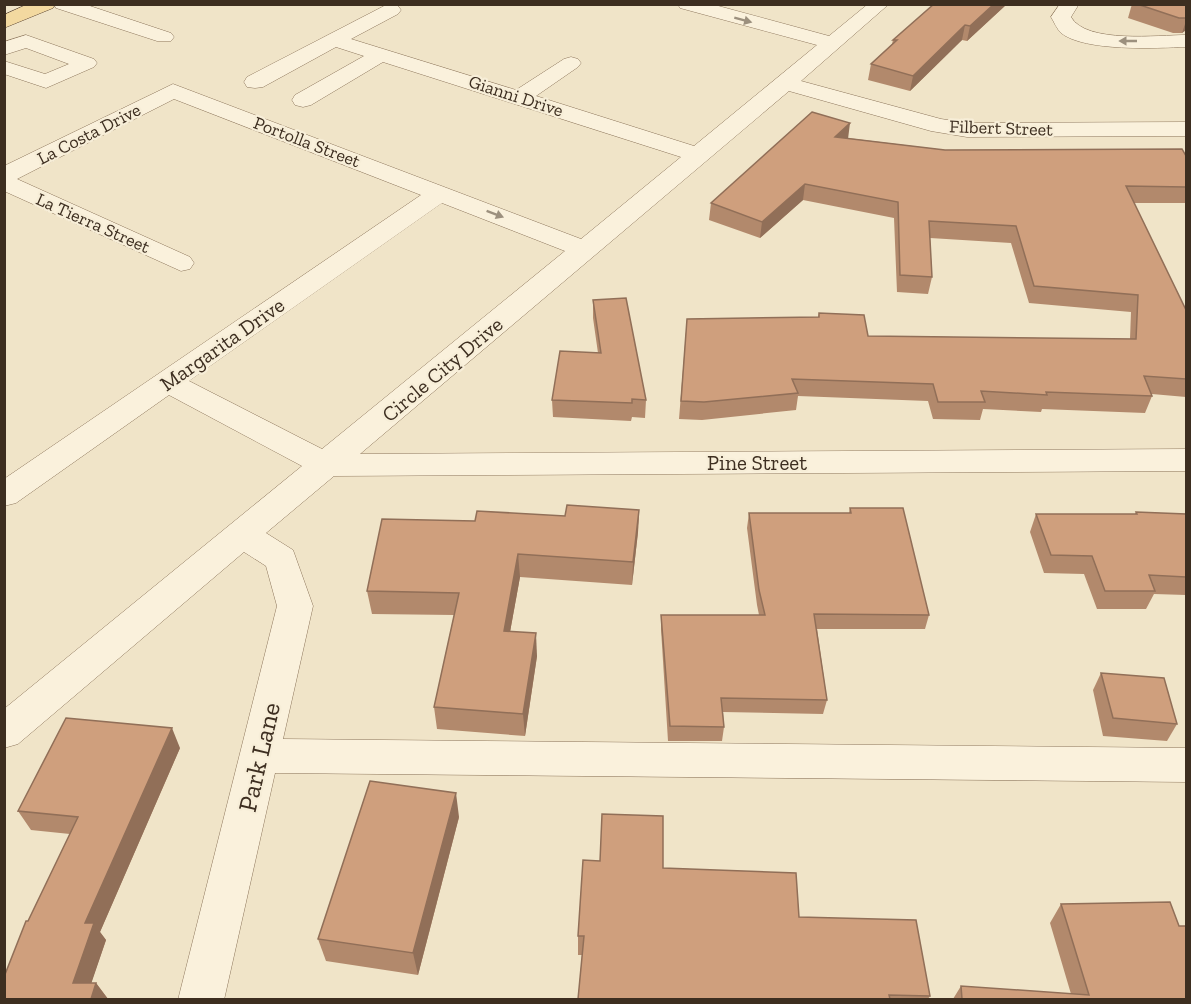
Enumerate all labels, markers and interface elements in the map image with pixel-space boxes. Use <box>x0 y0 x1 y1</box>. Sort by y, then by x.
one-way arrow <box>734 15 752 25</box>
one-way arrow <box>1119 36 1138 46</box>
street label: Gianni Drive <box>466 70 566 122</box>
street label: La Costa Drive <box>34 99 144 169</box>
street label: Portolla Street <box>251 112 364 173</box>
street label: Filbert Street <box>949 115 1054 141</box>
street label: La Tierra Street <box>33 188 154 258</box>
one-way arrow <box>486 210 504 219</box>
street label: Margarita Drive <box>155 292 289 396</box>
street label: Circle City Drive <box>377 311 508 427</box>
street label: Pine Street <box>707 450 807 475</box>
street label: Park Lane <box>231 699 287 815</box>

